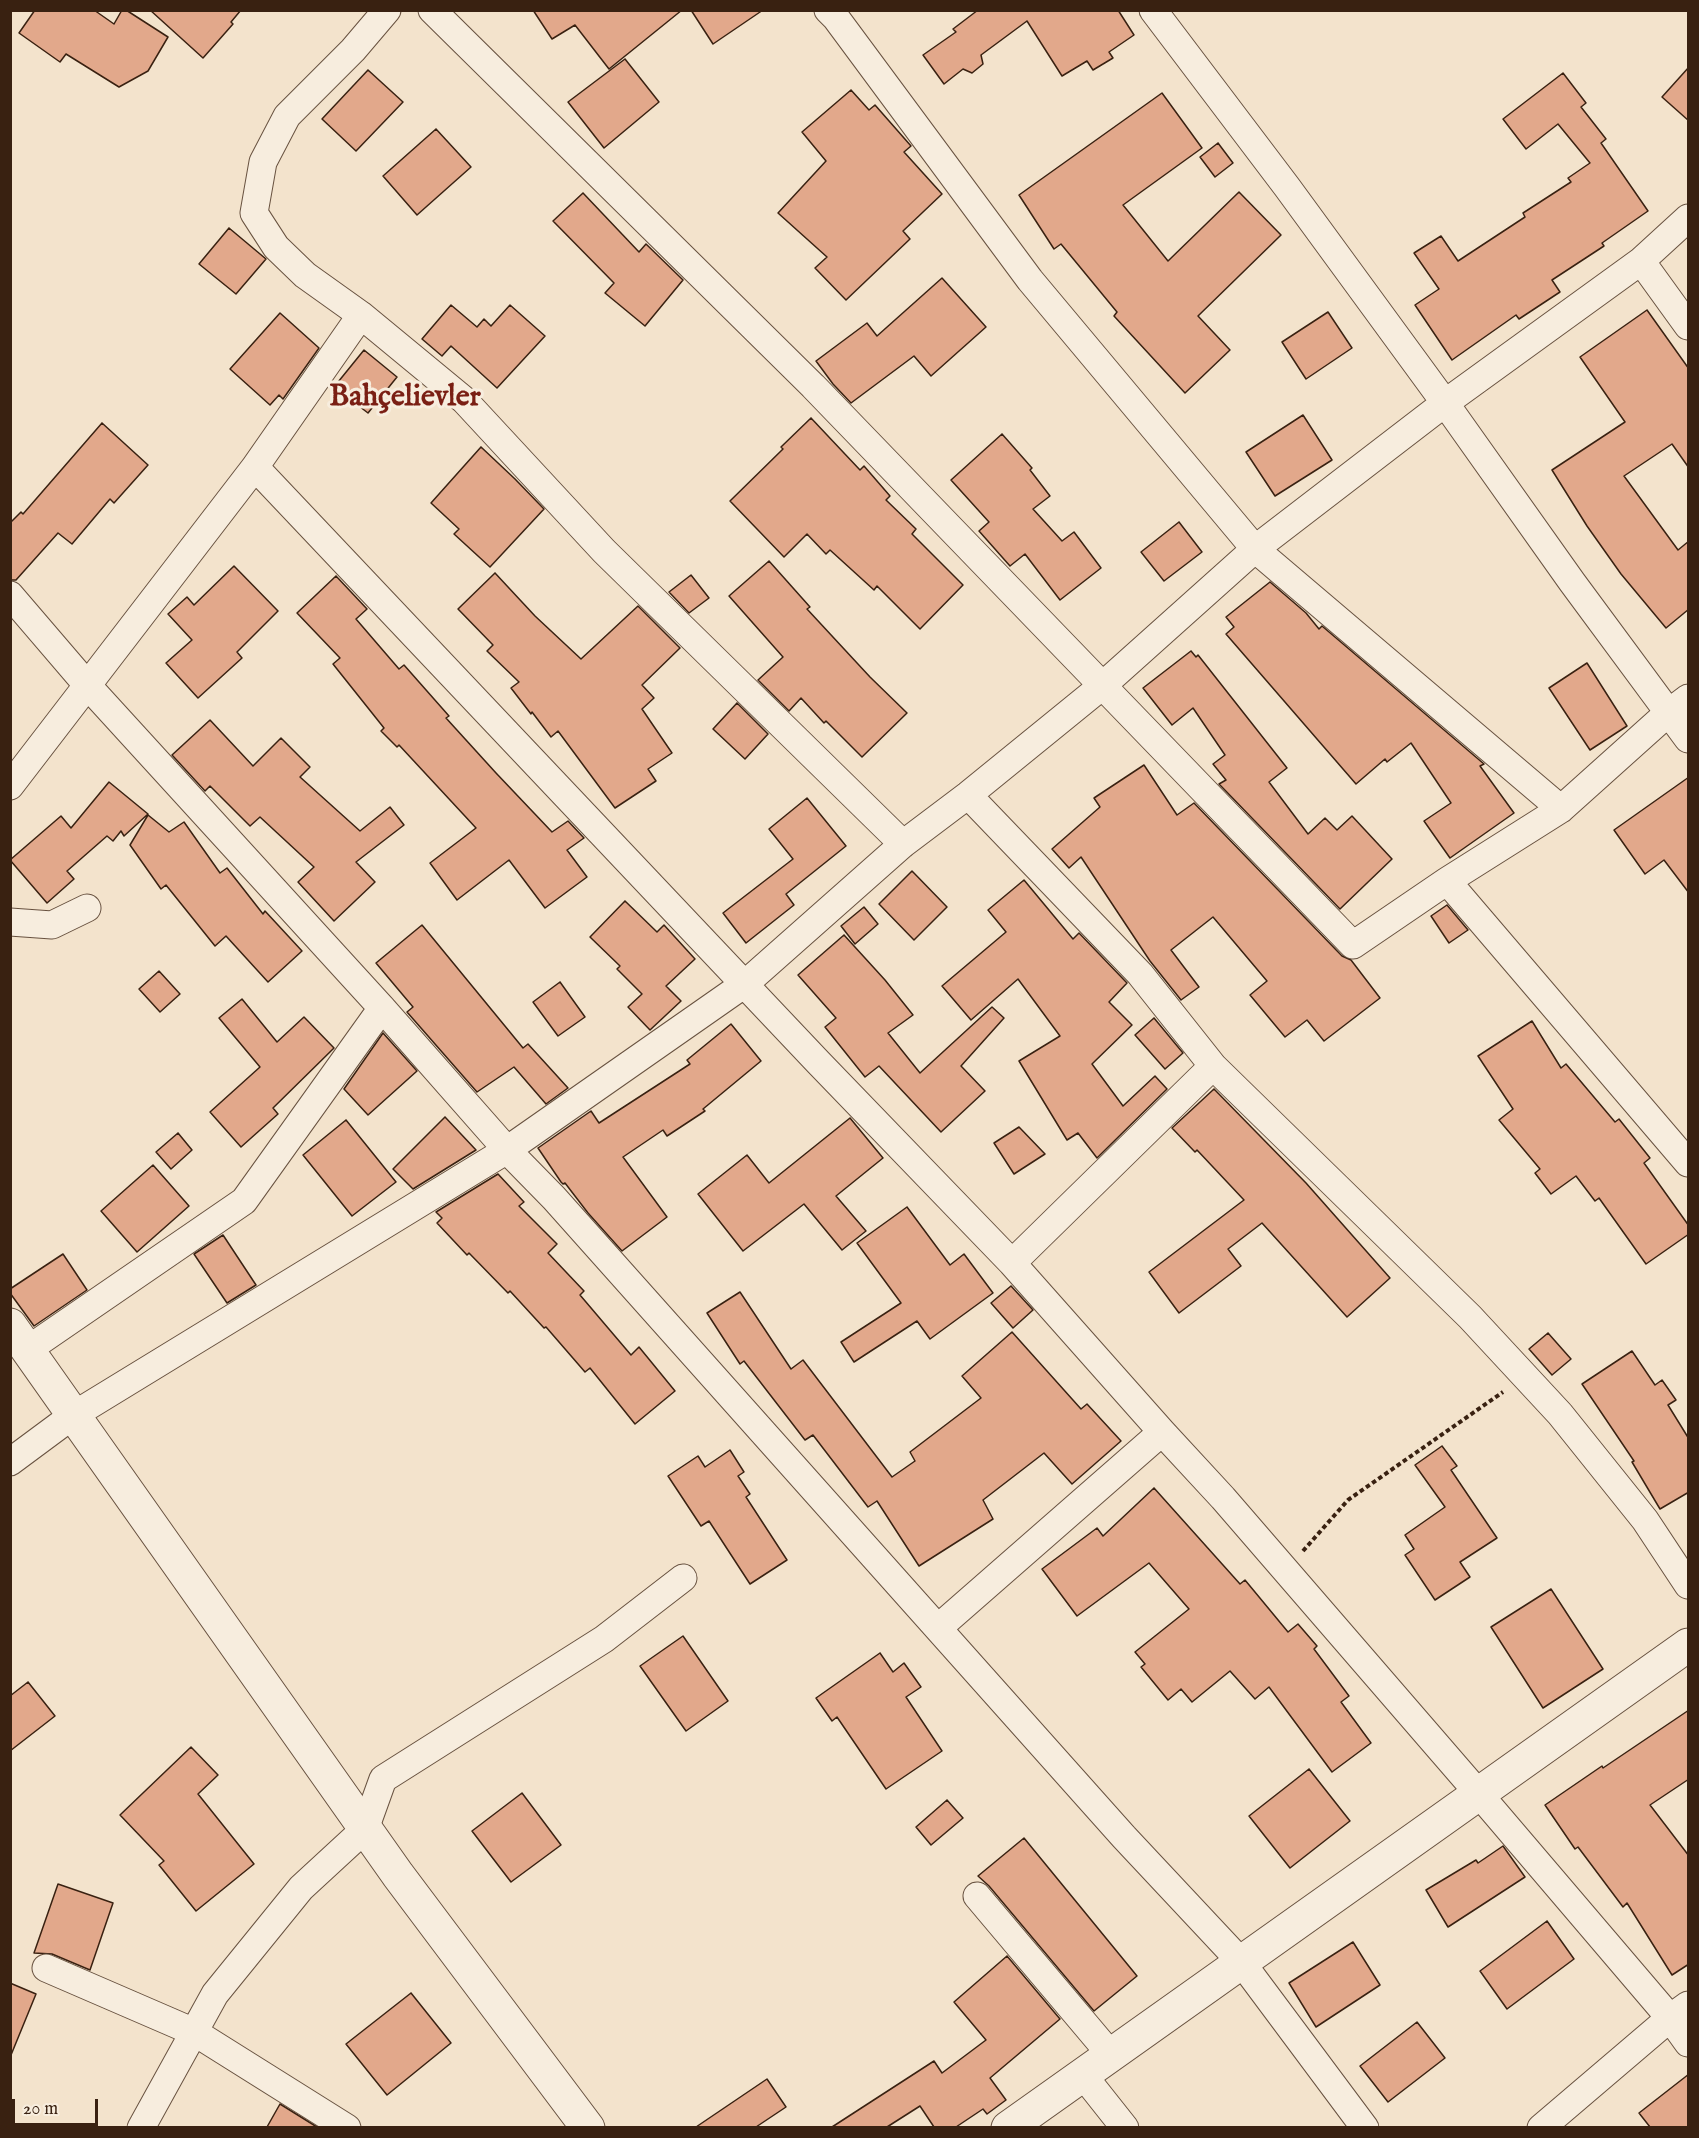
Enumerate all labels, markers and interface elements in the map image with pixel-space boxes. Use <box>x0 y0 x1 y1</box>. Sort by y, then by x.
district label: Bahçelievler <box>329 381 481 417</box>
scale bar <box>15 2087 100 2125</box>
text: 20 m <box>23 2098 58 2121</box>

